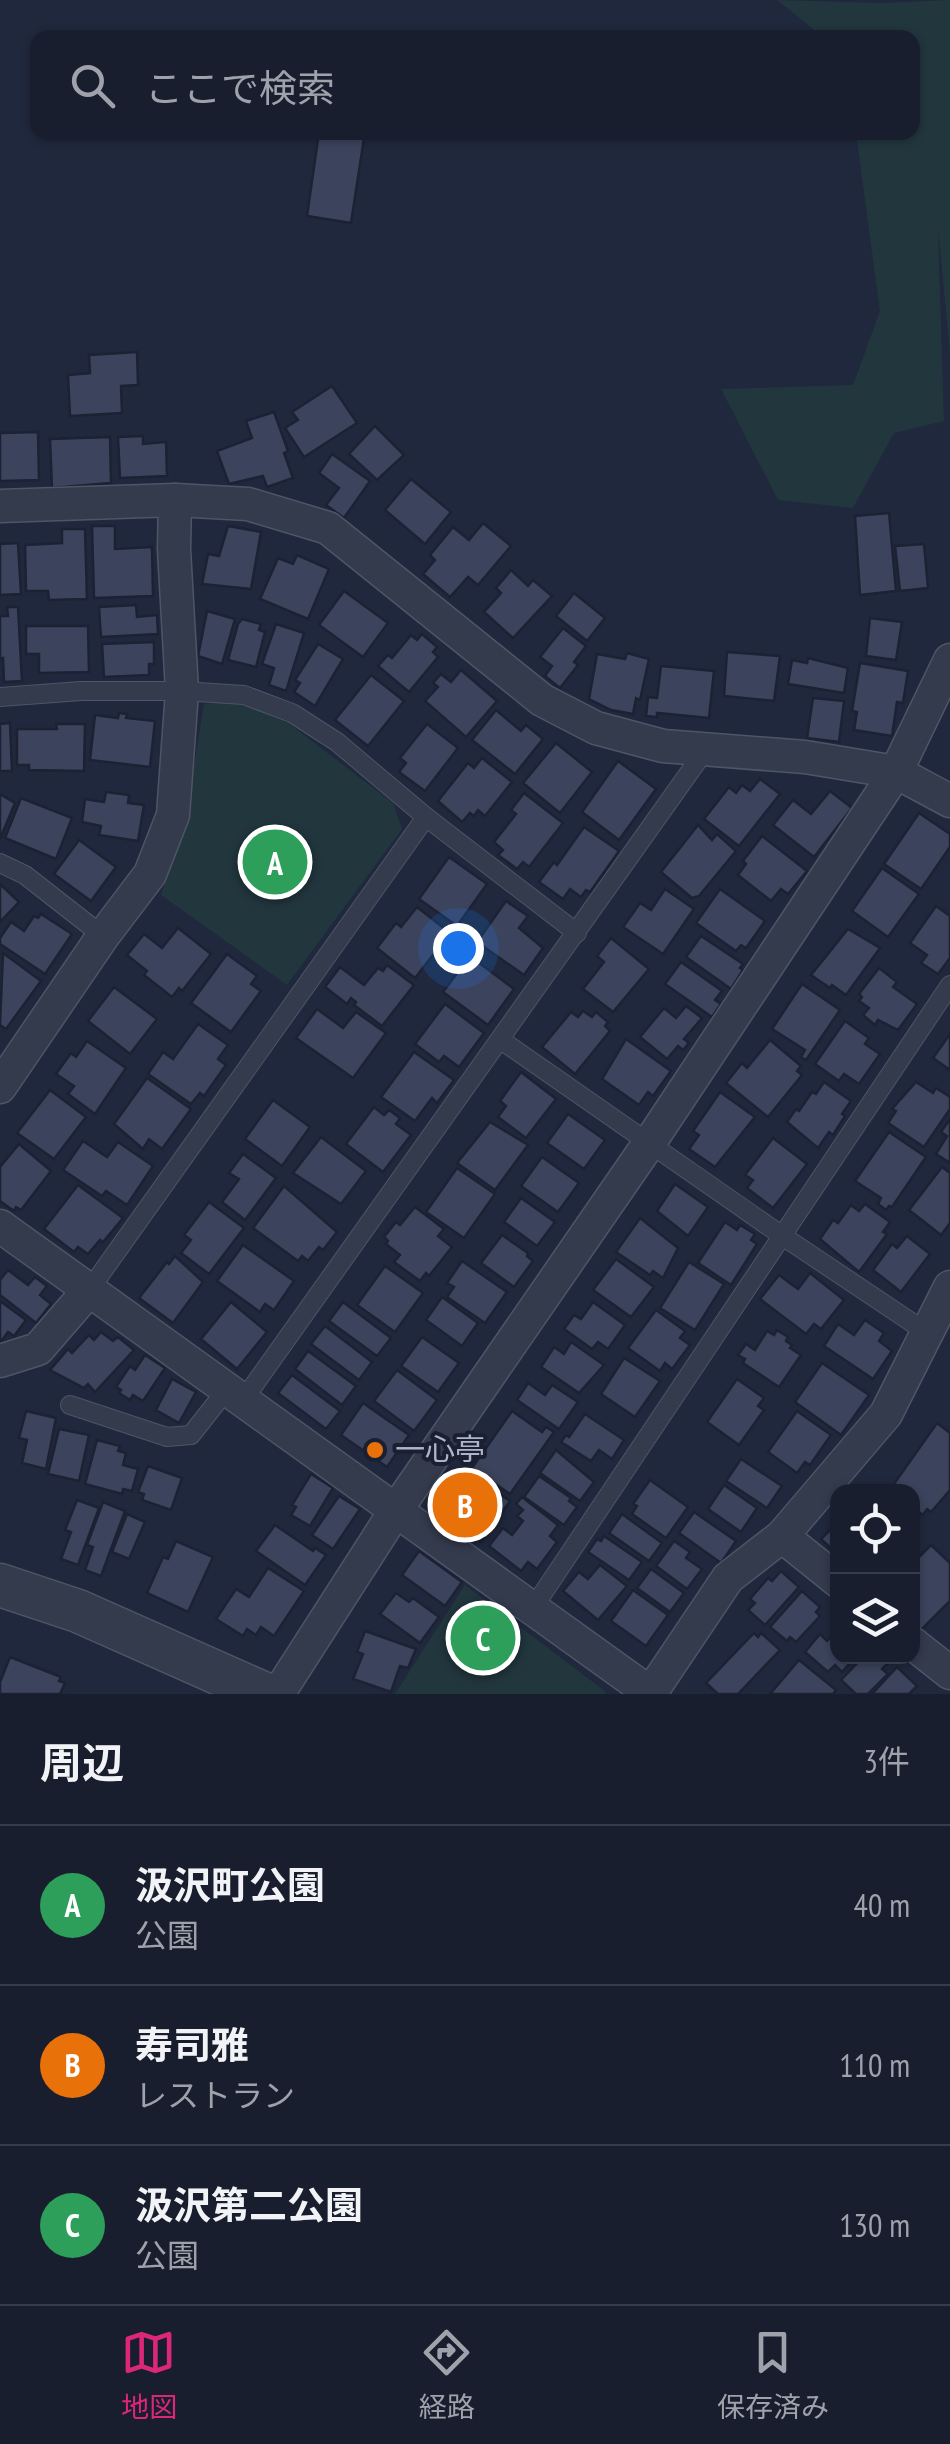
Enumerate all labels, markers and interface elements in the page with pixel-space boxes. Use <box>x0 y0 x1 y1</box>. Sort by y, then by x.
search box <box>30 30 920 140</box>
icon: search <box>65 58 120 113</box>
text: ここで検索 <box>145 63 335 112</box>
pin: A <box>242 824 308 900</box>
your location <box>433 923 484 974</box>
place label: 一心亭 <box>395 1429 485 1468</box>
marker: 一心亭 <box>364 1439 386 1461</box>
pin: B <box>432 1468 498 1542</box>
map controls <box>830 1484 920 1664</box>
button: locate <box>830 1484 920 1574</box>
button: layers <box>830 1574 920 1664</box>
pin: C <box>450 1600 516 1676</box>
text: 周辺 <box>40 1735 124 1790</box>
text: 3件 <box>864 1740 910 1782</box>
text: 汲沢町公園 <box>135 1860 325 1909</box>
text: A <box>64 1884 81 1926</box>
text: 40 m <box>854 1884 910 1926</box>
text: 公園 <box>135 1914 199 1956</box>
text: 寿司雅 <box>135 2020 249 2069</box>
text: B <box>65 2044 80 2086</box>
text: 110 m <box>839 2044 910 2086</box>
text: レストラン <box>135 2074 295 2116</box>
text: 汲沢第二公園 <box>135 2180 363 2229</box>
text: C <box>65 2204 80 2246</box>
text: 130 m <box>839 2204 910 2246</box>
text: 公園 <box>135 2234 199 2276</box>
tab: 地図 <box>121 2325 177 2425</box>
tab: 経路 <box>419 2325 475 2425</box>
tab: 保存済み <box>717 2325 829 2425</box>

